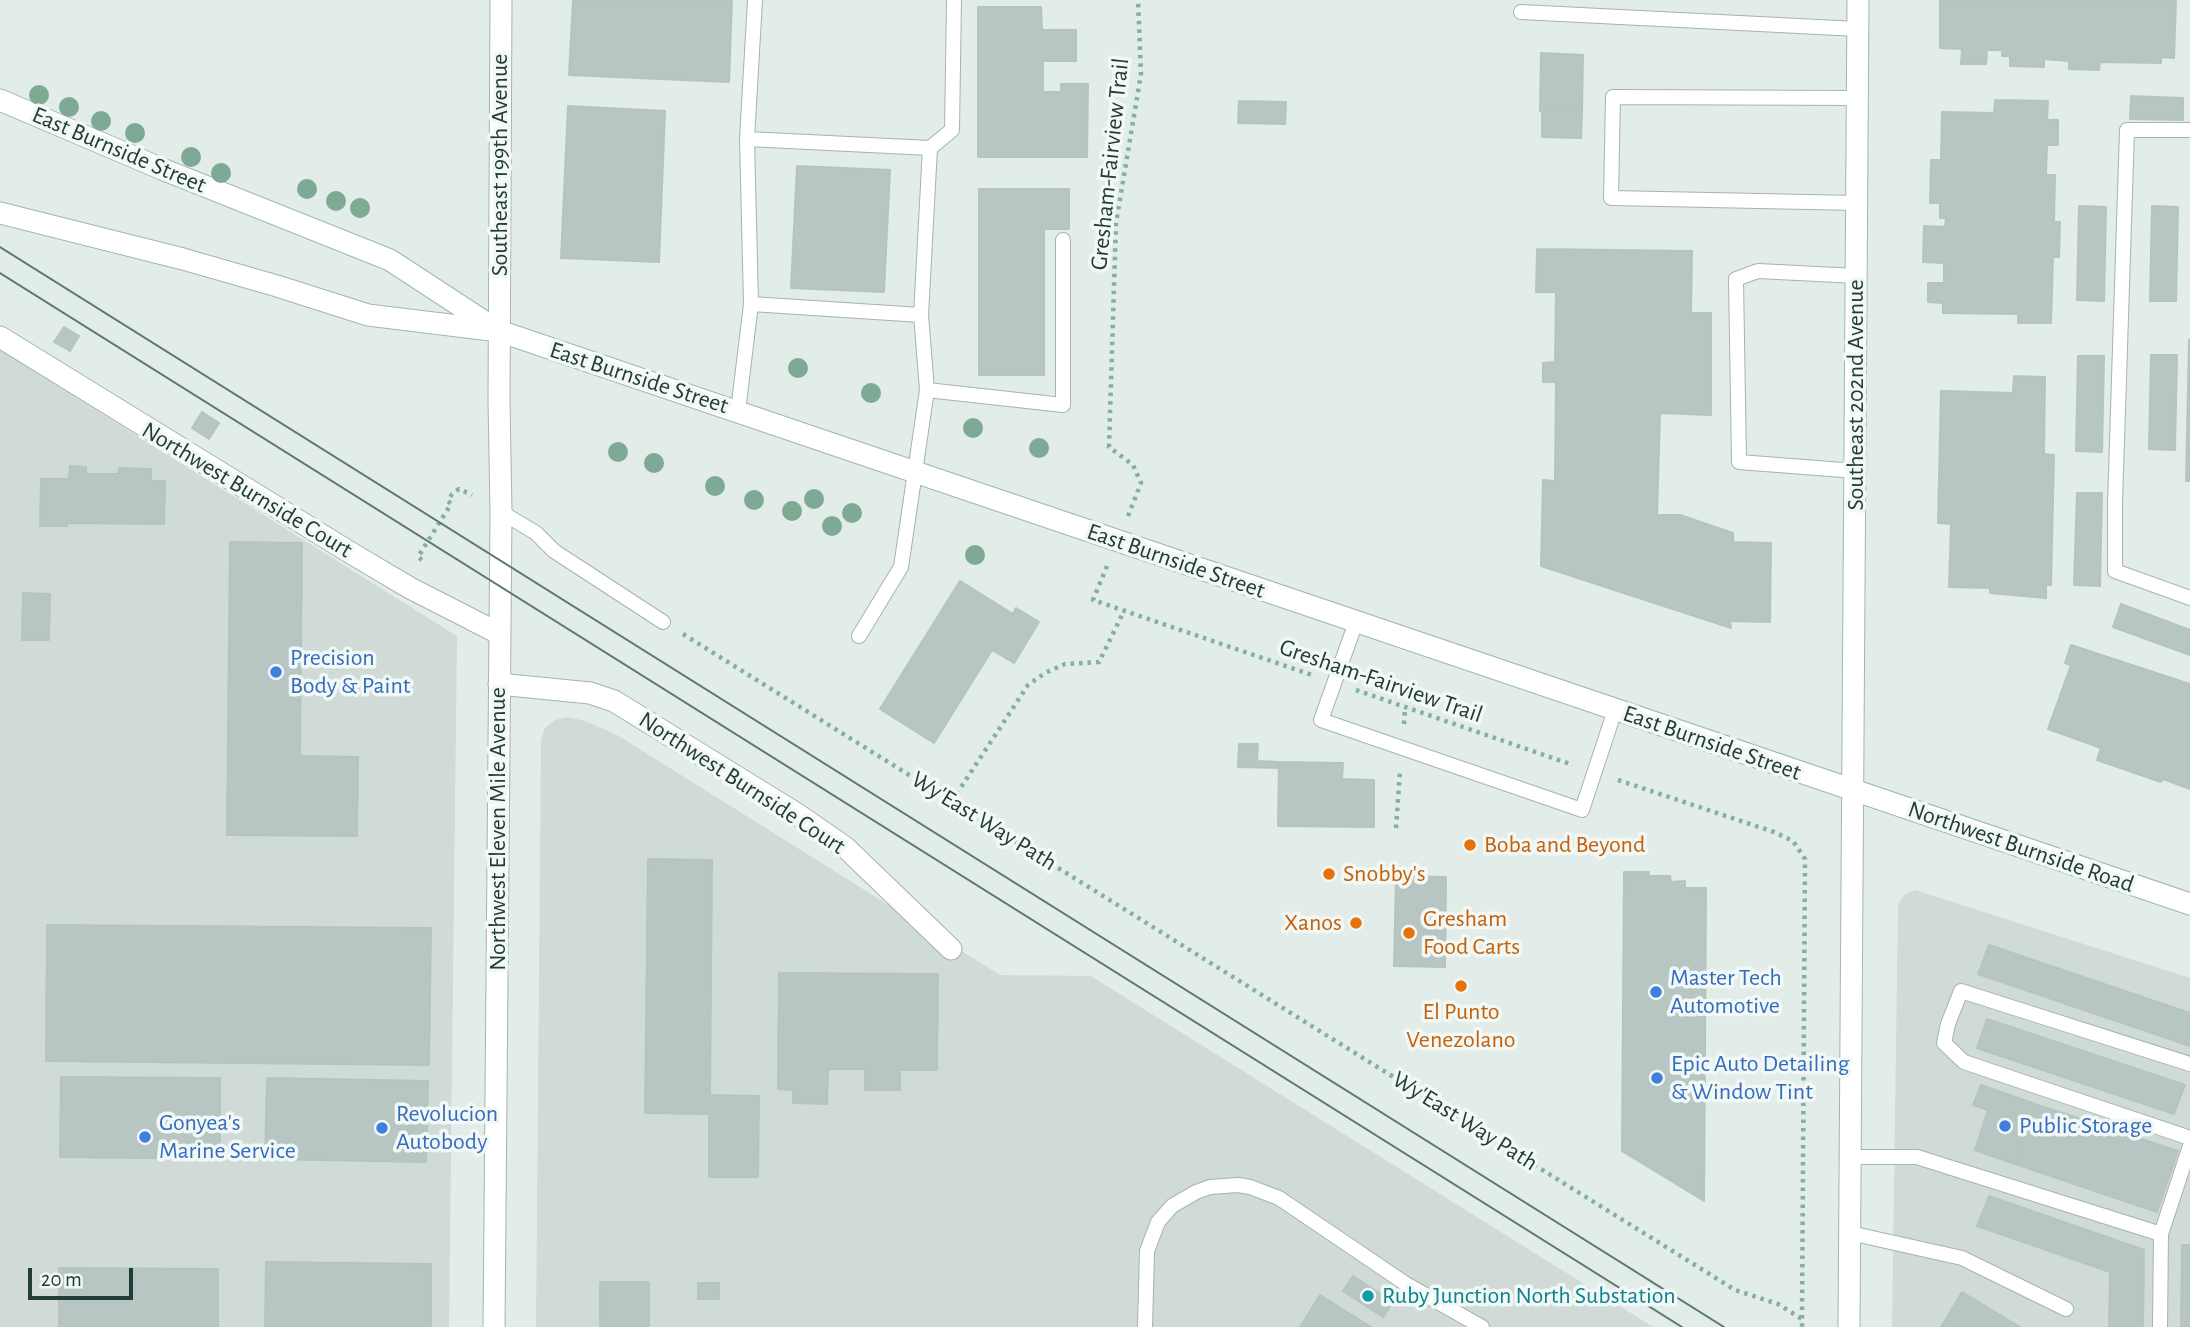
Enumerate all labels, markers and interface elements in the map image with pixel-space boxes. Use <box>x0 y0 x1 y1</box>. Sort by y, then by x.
street label: Southeast 199th Avenue <box>486 54 514 276</box>
street label: Gresham-Fairview Trail <box>1085 57 1135 271</box>
street label: East Burnside Street <box>28 100 210 200</box>
street label: Southeast 202nd Avenue <box>1842 280 1870 510</box>
street label: East Burnside Street <box>546 336 732 420</box>
street label: Northwest Burnside Court <box>136 416 358 564</box>
street label: East Burnside Street <box>1083 517 1269 605</box>
street label: Gresham-Fairview Trail <box>1276 633 1486 729</box>
place label: Precision Body & Paint <box>290 644 410 700</box>
marker: Precision Body & Paint <box>268 664 284 680</box>
street label: Northwest Eleven Mile Avenue <box>484 687 512 971</box>
street label: East Burnside Street <box>1619 699 1805 787</box>
street label: Northwest Burnside Court <box>633 705 851 861</box>
street label: Wy'East Way Path <box>906 765 1062 877</box>
street label: Northwest Burnside Road <box>1904 795 2138 899</box>
place label: Boba and Beyond <box>1484 831 1645 859</box>
marker: Boba and Beyond <box>1462 837 1478 853</box>
place label: Snobby's <box>1343 860 1426 888</box>
marker: Snobby's <box>1321 866 1337 882</box>
place label: Gresham Food Carts <box>1423 905 1520 961</box>
place label: Xanos <box>1284 909 1342 937</box>
marker: Xanos <box>1348 915 1364 931</box>
marker: Gresham Food Carts <box>1401 925 1417 941</box>
place label: Master Tech Automotive <box>1670 964 1782 1020</box>
marker: El Punto Venezolano <box>1453 978 1469 994</box>
marker: Master Tech Automotive <box>1648 984 1664 1000</box>
place label: El Punto Venezolano <box>1406 998 1516 1054</box>
place label: Epic Auto Detailing & Window Tint <box>1671 1050 1849 1106</box>
street label: Wy'East Way Path <box>1387 1065 1543 1177</box>
marker: Epic Auto Detailing & Window Tint <box>1649 1070 1665 1086</box>
place label: Revolucion Autobody <box>396 1100 498 1156</box>
place label: Gonyea's Marine Service <box>159 1109 296 1165</box>
place label: Public Storage <box>2019 1112 2152 1140</box>
marker: Public Storage <box>1997 1118 2013 1134</box>
marker: Revolucion Autobody <box>374 1120 390 1136</box>
marker: Gonyea's Marine Service <box>137 1129 153 1145</box>
scale bar <box>32 1254 136 1298</box>
text: 20 m <box>41 1269 82 1290</box>
place label: Ruby Junction North Substation <box>1382 1282 1676 1310</box>
marker: Ruby Junction North Substation <box>1360 1288 1376 1304</box>

